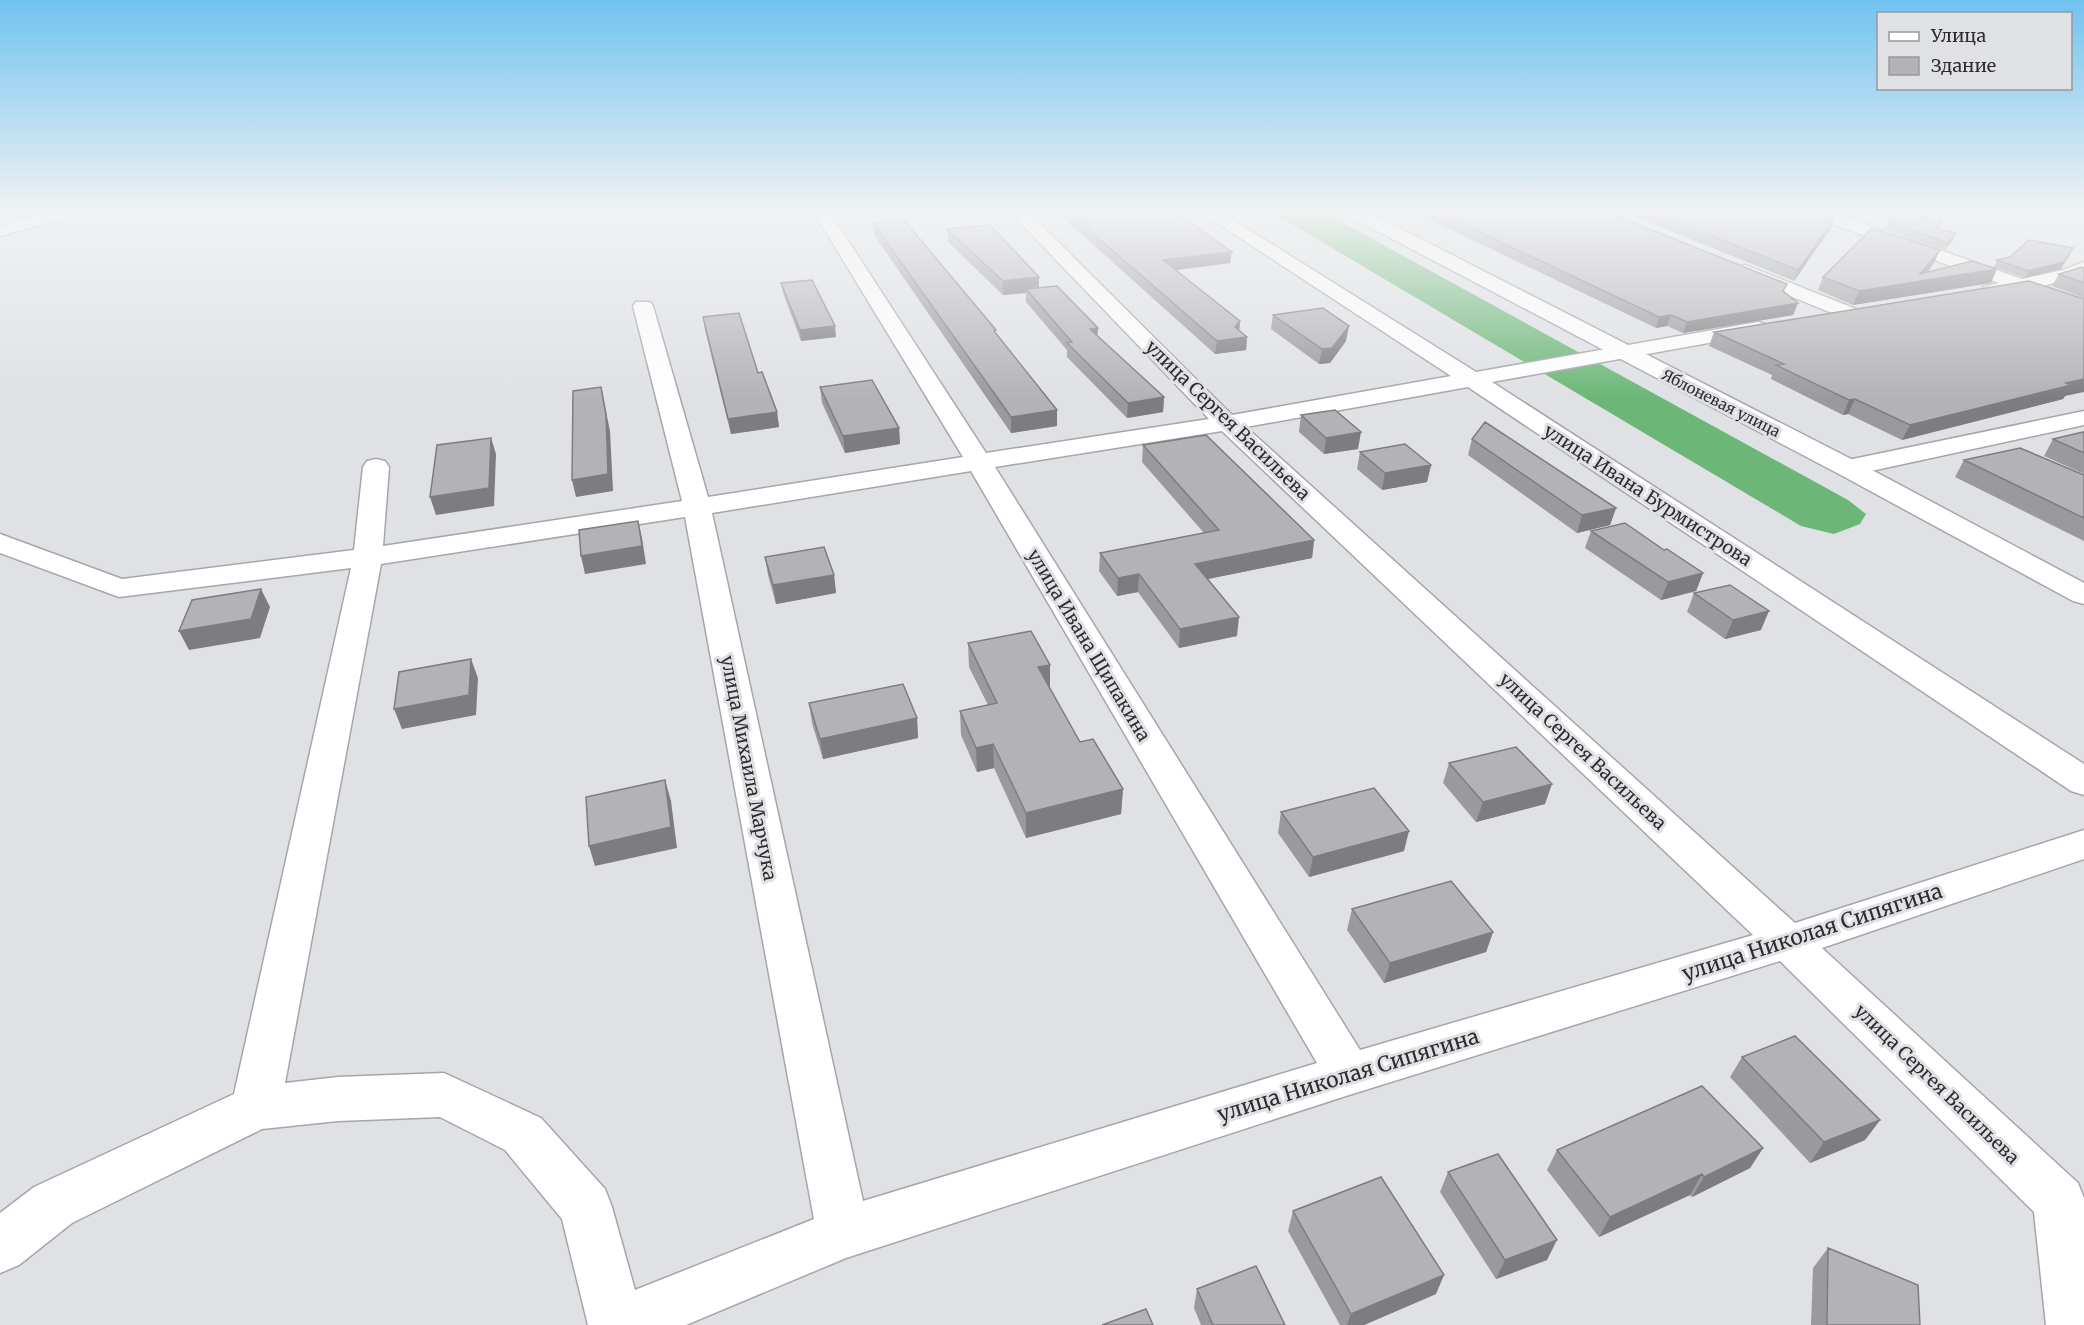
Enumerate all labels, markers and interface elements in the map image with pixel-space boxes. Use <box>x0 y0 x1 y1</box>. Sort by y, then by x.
legend <box>1877 12 2072 90</box>
text: Улица <box>1930 24 1986 47</box>
text: Здание <box>1931 54 1996 77</box>
street label: улица Сергея Васильева <box>1141 335 1315 505</box>
street label: Яблоневая улица <box>1659 365 1783 441</box>
street label: улица Ивана Бурмистрова <box>1540 419 1757 571</box>
street label: улица Ивана Щипакина <box>1022 545 1156 746</box>
street label: улица Михаила Марчука <box>716 654 782 883</box>
street label: улица Сергея Васильева <box>1495 668 1672 835</box>
street label: улица Николая Сипягина <box>1678 877 1946 987</box>
street label: улица Сергея Васильева <box>1850 999 2024 1169</box>
street label: улица Николая Сипягина <box>1214 1022 1482 1128</box>

